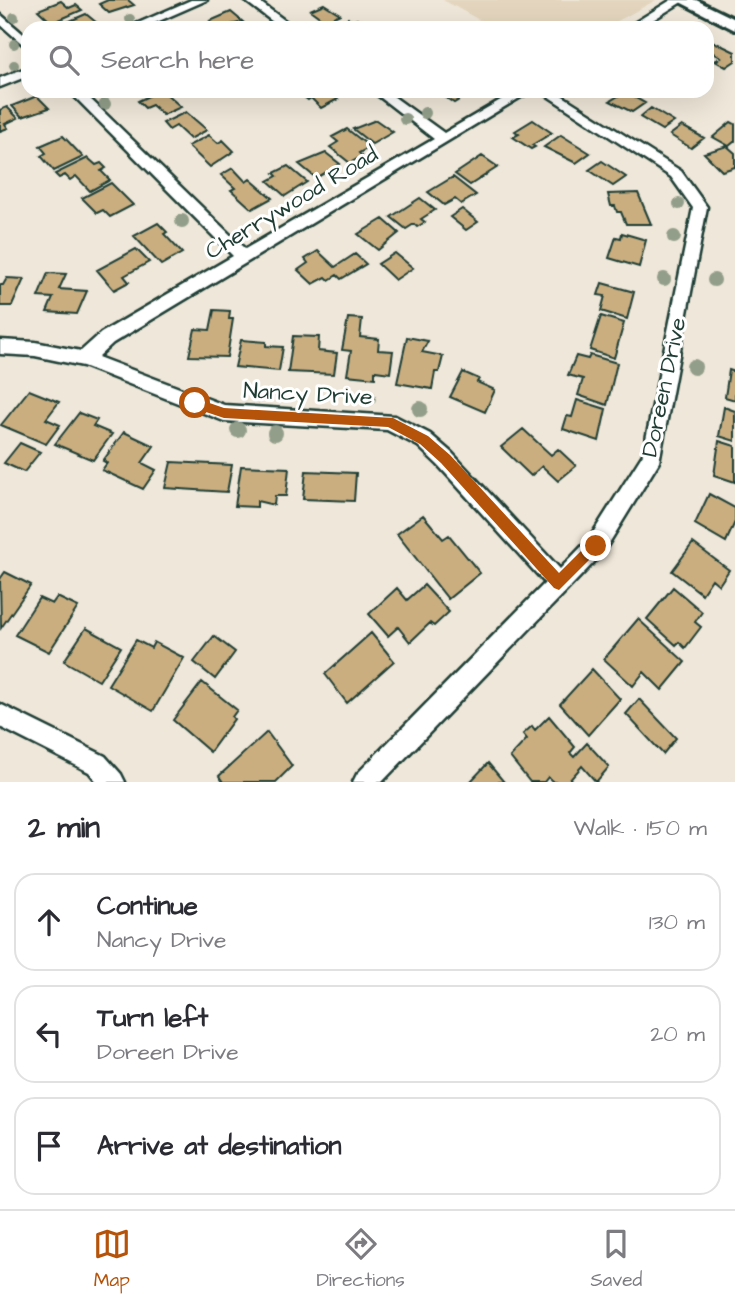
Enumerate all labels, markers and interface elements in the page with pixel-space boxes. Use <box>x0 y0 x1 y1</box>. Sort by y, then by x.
search box <box>21 21 714 98</box>
icon: search <box>45 41 83 79</box>
text: Search here <box>101 42 254 78</box>
street label: Cherrywood Road <box>199 138 385 268</box>
street label: Doreen Drive <box>634 315 694 460</box>
street label: Nancy Drive <box>242 375 373 414</box>
route start <box>179 387 210 418</box>
route end <box>580 530 611 561</box>
text: 2 min <box>28 807 100 849</box>
text: Walk · 150 m <box>573 812 707 844</box>
text: Continue <box>97 888 198 924</box>
icon: ahead <box>30 903 68 941</box>
text: 130 m <box>649 906 705 938</box>
text: Nancy Drive <box>97 924 226 956</box>
text: Turn left <box>97 1000 208 1036</box>
icon: left <box>30 1015 68 1053</box>
text: 20 m <box>650 1018 705 1050</box>
text: Doreen Drive <box>97 1036 239 1068</box>
icon: arrive <box>30 1127 68 1165</box>
text: Arrive at destination <box>97 1128 342 1164</box>
tab: Map <box>93 1225 131 1294</box>
tab: Directions <box>316 1225 405 1294</box>
tab: Saved <box>590 1225 642 1294</box>

